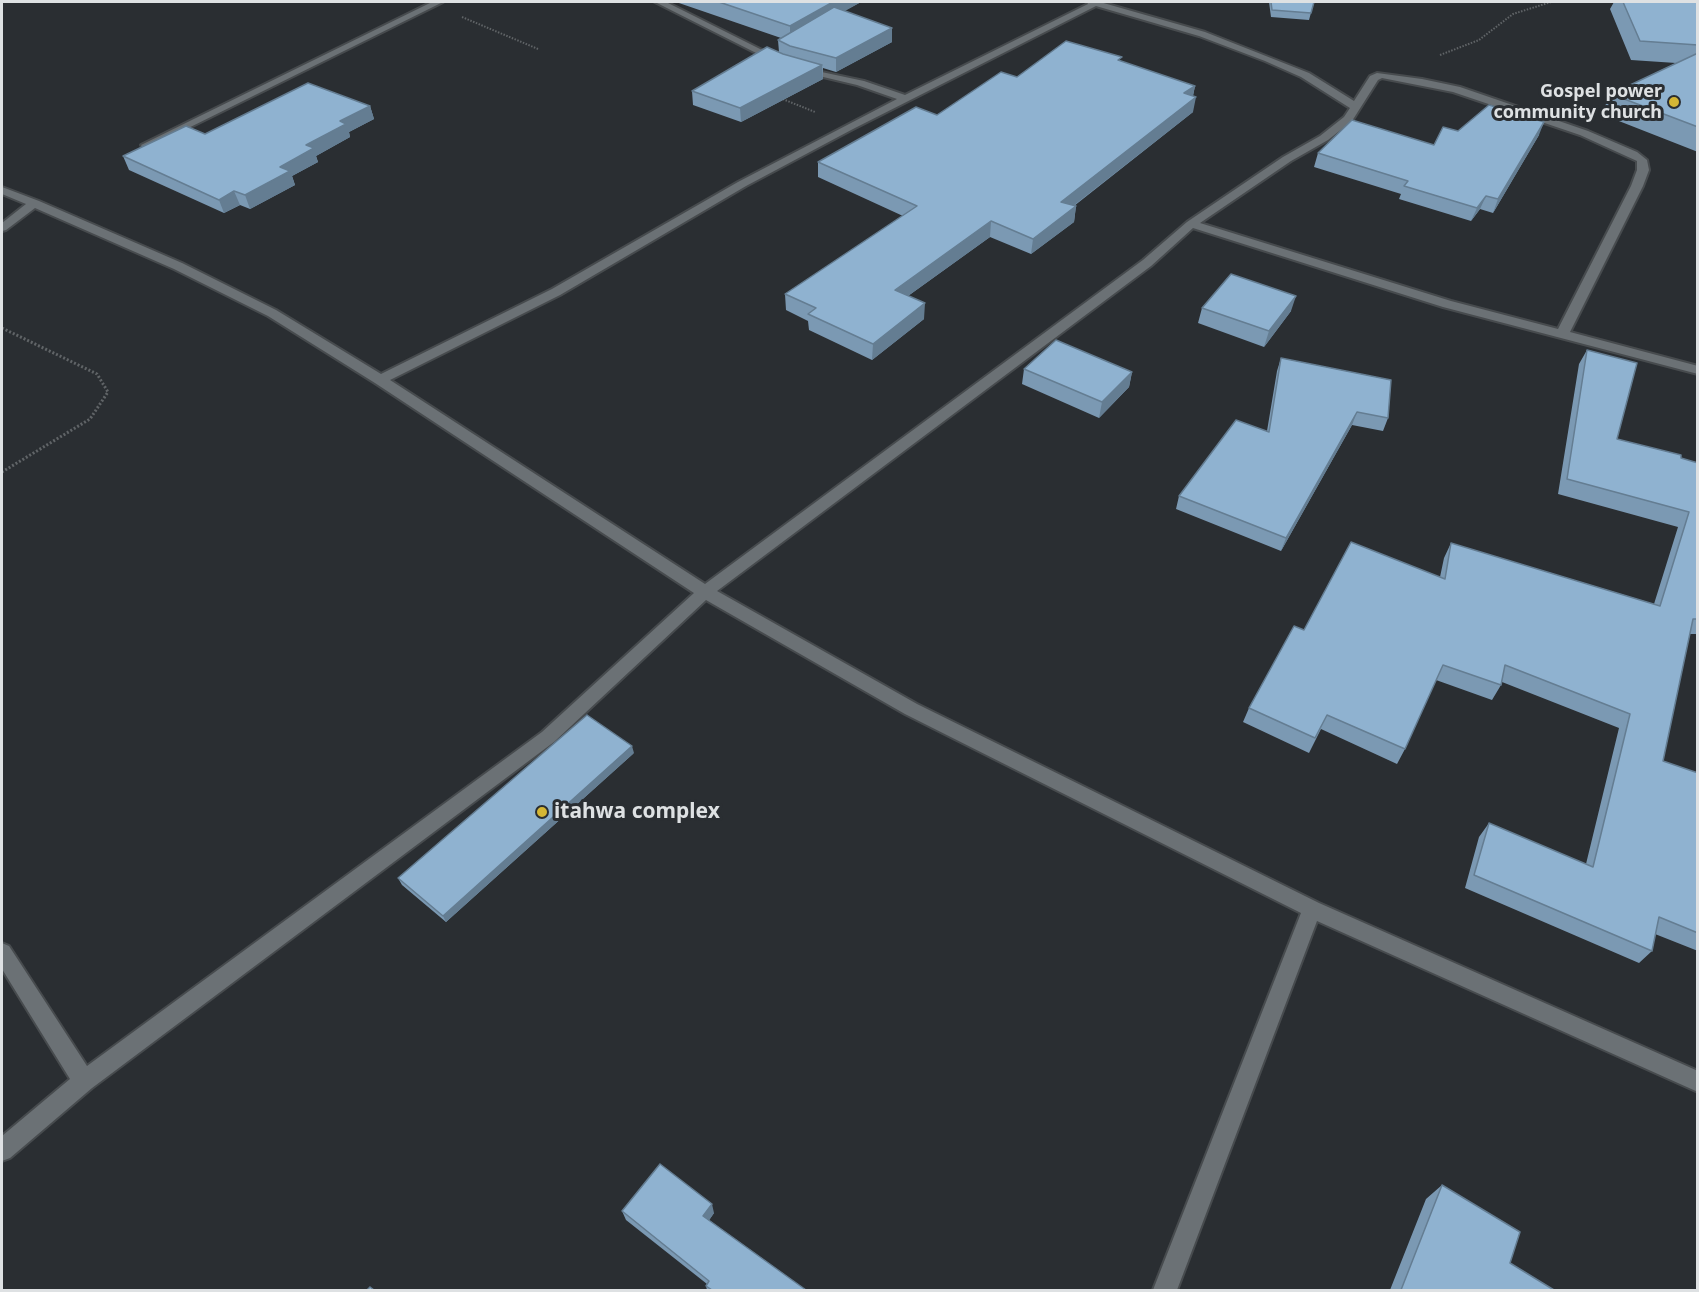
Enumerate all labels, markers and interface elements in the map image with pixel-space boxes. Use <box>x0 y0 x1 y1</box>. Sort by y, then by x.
place label: Gospel power community church <box>1493 81 1662 124</box>
marker: Gospel power community church <box>1667 95 1681 109</box>
place label: itahwa complex <box>554 799 720 825</box>
marker: itahwa complex <box>535 805 549 819</box>

